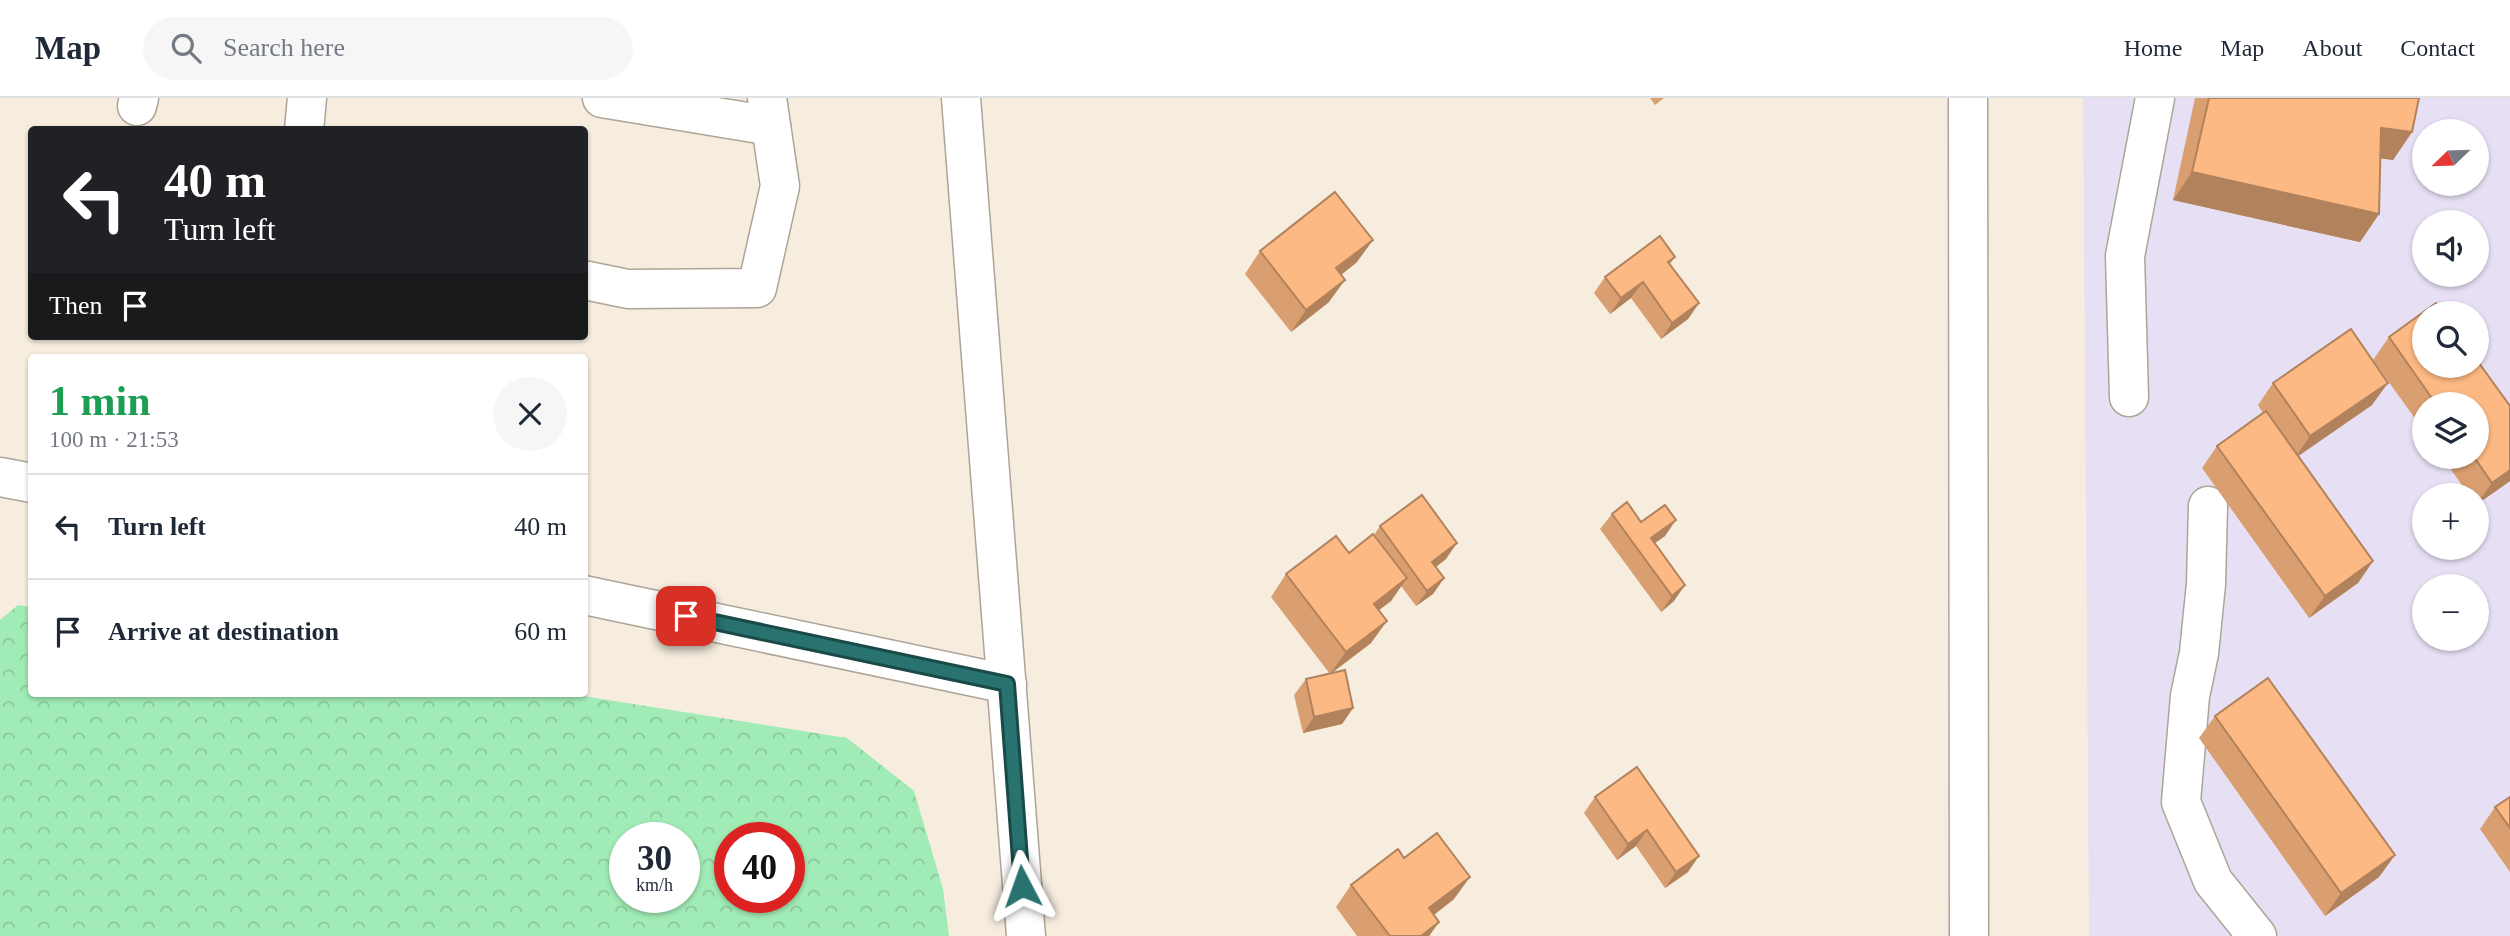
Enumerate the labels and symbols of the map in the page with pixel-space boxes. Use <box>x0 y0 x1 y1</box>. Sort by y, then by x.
north arrow <box>2412 119 2488 196</box>
pin <box>656 586 716 646</box>
speed limit sign: 40 <box>714 822 805 913</box>
position arrow <box>985 849 1059 923</box>

